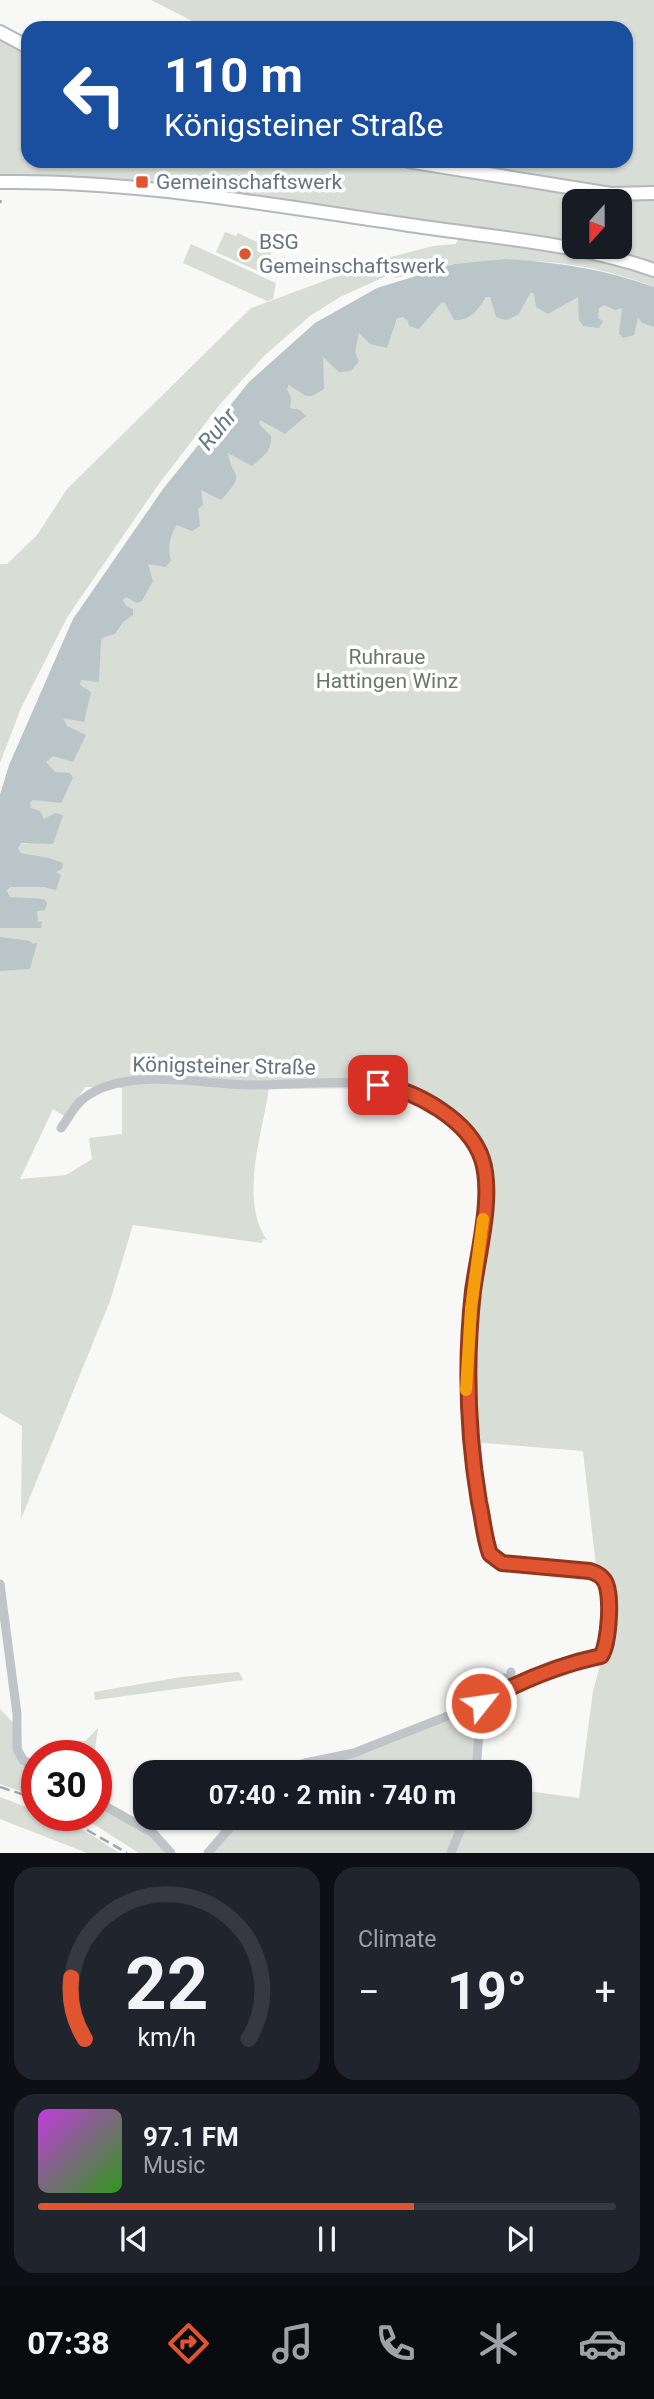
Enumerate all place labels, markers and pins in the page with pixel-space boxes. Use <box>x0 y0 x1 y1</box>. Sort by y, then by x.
place label: Gemeinschaftswerk <box>156 170 343 194</box>
marker: Gemeinschaftswerk <box>134 174 150 190</box>
place label: BSG Gemeinschaftswerk <box>259 230 446 278</box>
marker: BSG Gemeinschaftswerk <box>237 246 253 262</box>
pin <box>348 1055 408 1115</box>

